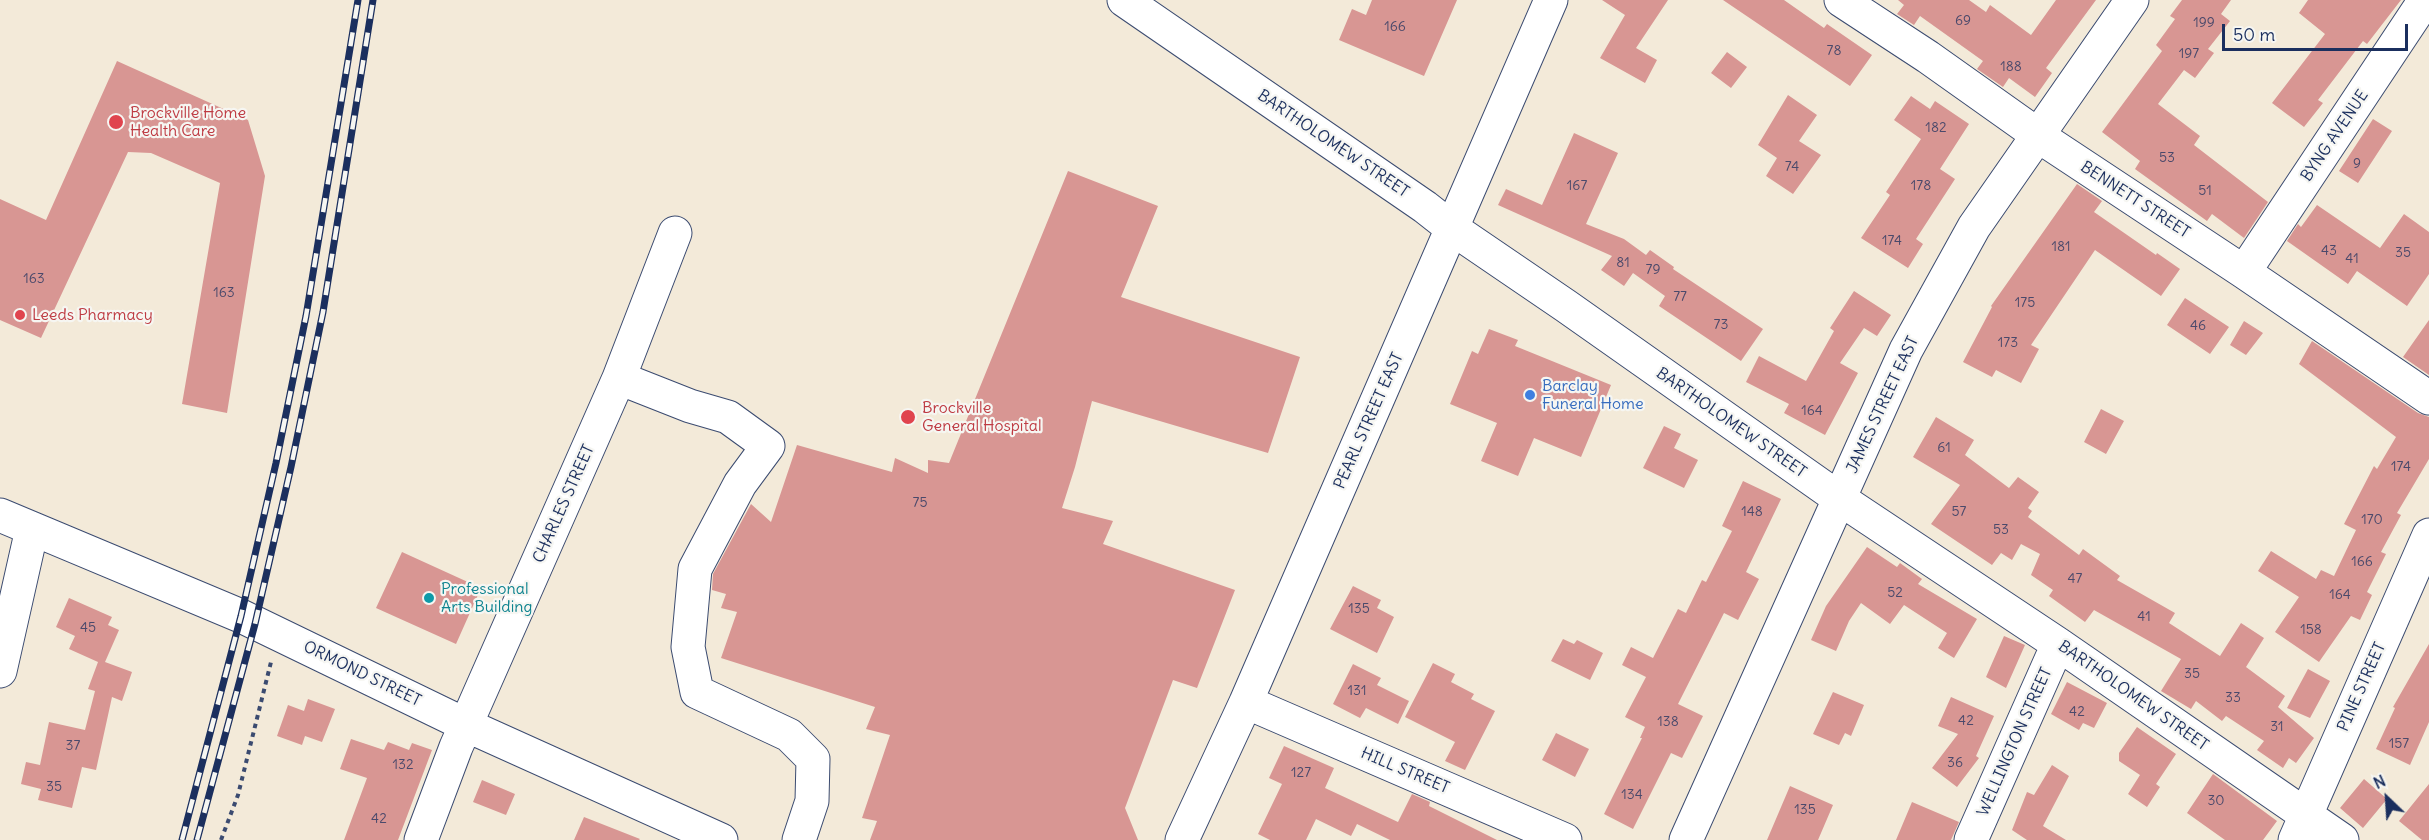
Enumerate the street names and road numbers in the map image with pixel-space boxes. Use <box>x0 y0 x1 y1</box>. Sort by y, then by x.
street label: BARTHOLOMEW STREET <box>1254 86 1412 202</box>
street label: BYNG AVENUE <box>2297 87 2373 185</box>
street label: BENNETT STREET <box>2077 158 2193 242</box>
street label: JAMES STREET EAST <box>1843 334 1923 476</box>
street label: PEARL STREET EAST <box>1330 350 1408 492</box>
street label: BARTHOLOMEW STREET <box>1652 364 1810 482</box>
street label: CHARLES STREET <box>529 442 599 566</box>
street label: ORMOND STREET <box>300 637 424 711</box>
street label: BARTHOLOMEW STREET <box>2054 637 2212 755</box>
street label: PINE STREET <box>2334 640 2390 734</box>
street label: WELLINGTON STREET <box>1974 665 2056 819</box>
street label: HILL STREET <box>1358 744 1452 798</box>

